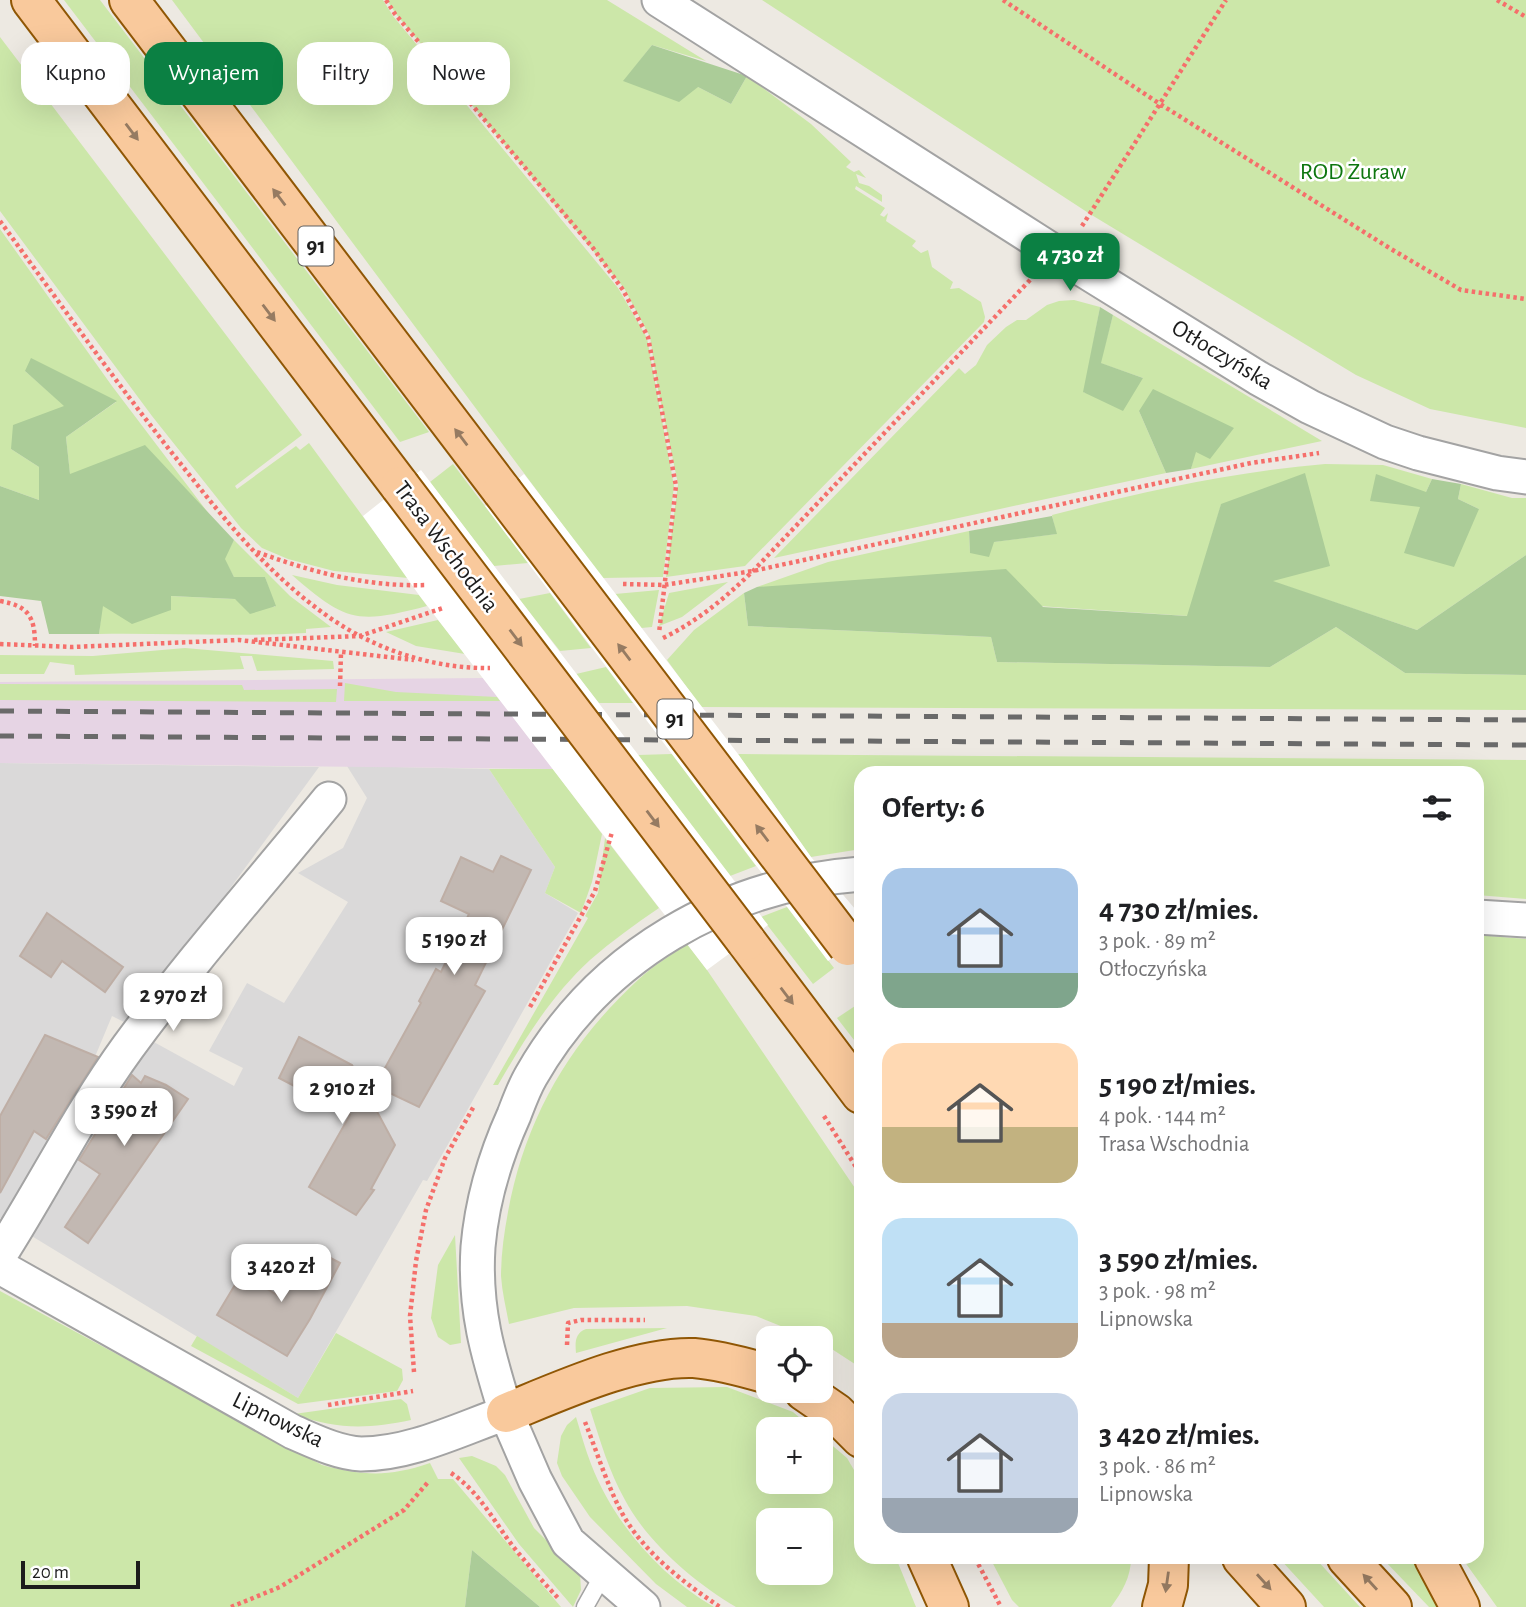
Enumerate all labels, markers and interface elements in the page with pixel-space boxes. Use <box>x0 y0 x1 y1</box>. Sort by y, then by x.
chip: Kupno <box>21 42 130 105</box>
chip: Wynajem <box>144 42 283 105</box>
chip: Filtry <box>297 42 393 105</box>
chip: Nowe <box>407 42 510 105</box>
one-way arrow <box>124 123 139 141</box>
park label: ROD Żuraw <box>1300 159 1406 184</box>
one-way arrow <box>271 189 286 207</box>
road number: 91 <box>298 227 334 266</box>
pin: 4 730 zł <box>998 233 1142 293</box>
text: 4 730 zł <box>1037 244 1103 267</box>
one-way arrow <box>262 304 277 322</box>
street label: Otłoczyńska <box>1167 316 1277 394</box>
one-way arrow <box>454 428 468 446</box>
street label: Trasa Wschodnia <box>389 477 503 617</box>
one-way arrow <box>508 629 522 647</box>
one-way arrow <box>618 643 632 661</box>
road number: 91 <box>658 699 692 738</box>
icon: filters <box>1418 789 1456 827</box>
text: Oferty: 6 <box>882 793 985 823</box>
one-way arrow <box>646 810 660 828</box>
one-way arrow <box>755 824 769 842</box>
text: 4 730 zł/mies. <box>1099 895 1259 925</box>
icon: home <box>938 896 1022 980</box>
pin: 5 190 zł <box>382 918 526 977</box>
text: 5 190 zł <box>422 928 486 951</box>
text: 3 pok. · 89 m² <box>1099 930 1216 953</box>
text: Otłoczyńska <box>1099 958 1207 981</box>
pin: 2 970 zł <box>101 974 245 1033</box>
text: 2 970 zł <box>139 984 207 1007</box>
one-way arrow <box>779 986 794 1004</box>
pin: 2 910 zł <box>270 1066 414 1126</box>
text: 5 190 zł/mies. <box>1099 1070 1256 1100</box>
icon: home <box>938 1071 1022 1155</box>
text: 2 910 zł <box>309 1077 375 1100</box>
pin: 3 590 zł <box>52 1088 196 1148</box>
text: 3 590 zł <box>91 1099 157 1122</box>
text: 4 pok. · 144 m² <box>1099 1105 1226 1128</box>
text: Trasa Wschodnia <box>1099 1133 1250 1156</box>
pin: 3 420 zł <box>209 1244 353 1304</box>
text: 3 590 zł/mies. <box>1099 1245 1258 1275</box>
icon: home <box>938 1246 1022 1330</box>
text: 3 420 zł <box>247 1255 315 1278</box>
text: 3 pok. · 98 m² <box>1099 1280 1216 1303</box>
text: Lipnowska <box>1099 1308 1193 1331</box>
map controls <box>756 1326 833 1585</box>
button: locate <box>756 1326 833 1403</box>
street label: Lipnowska <box>229 1388 327 1452</box>
button: + <box>756 1417 833 1494</box>
text: 3 420 zł/mies. <box>1099 1420 1260 1450</box>
icon: home <box>938 1421 1022 1505</box>
text: 3 pok. · 86 m² <box>1099 1455 1216 1478</box>
text: Lipnowska <box>1099 1483 1193 1506</box>
button: − <box>756 1508 833 1585</box>
scale bar <box>21 1558 140 1590</box>
text: 20 m <box>32 1563 69 1582</box>
one-way arrow <box>1161 1572 1172 1594</box>
one-way arrow <box>1256 1573 1272 1591</box>
one-way arrow <box>1362 1574 1378 1591</box>

